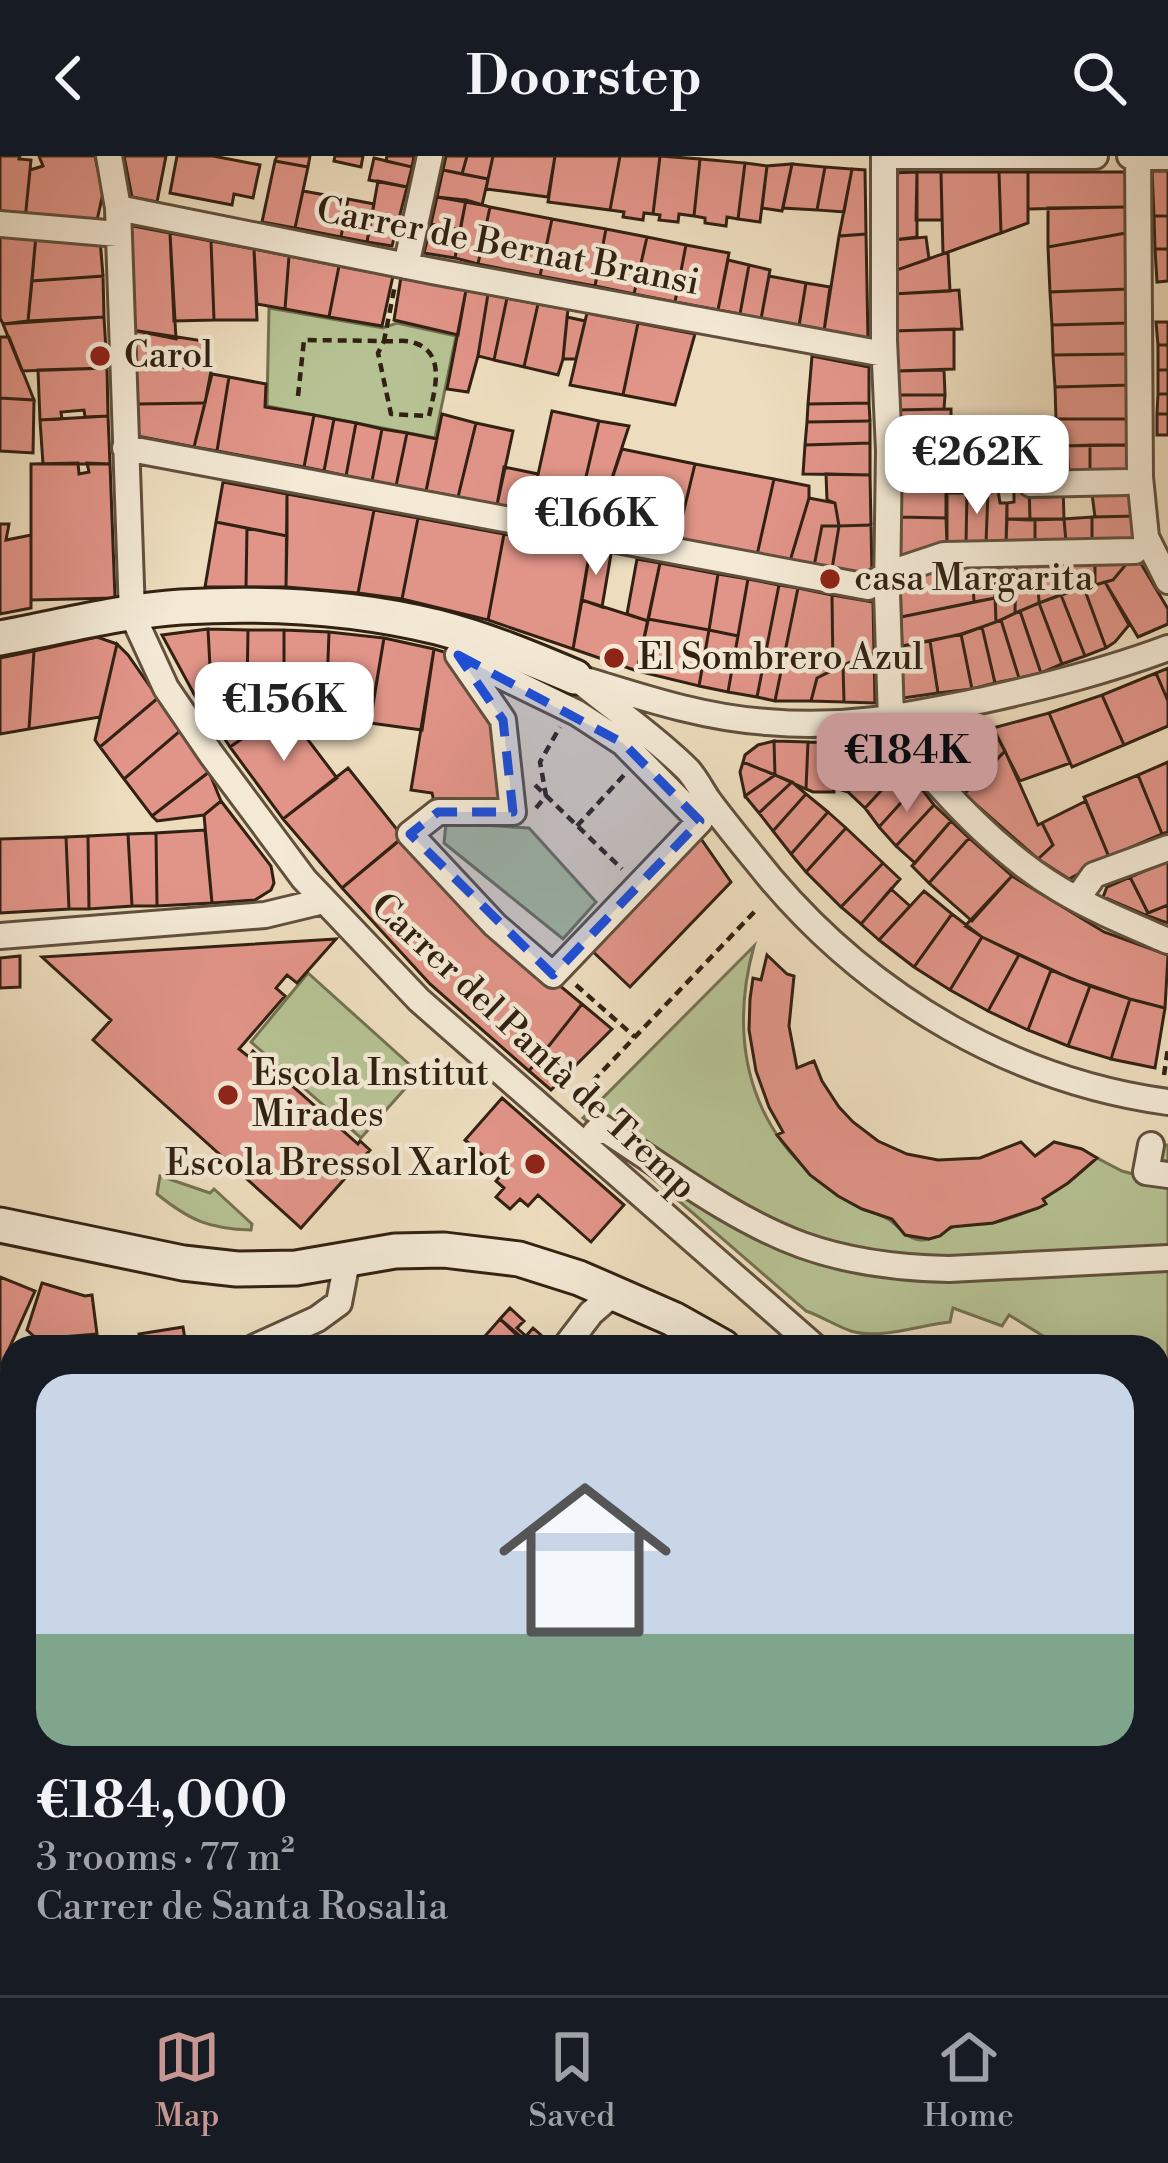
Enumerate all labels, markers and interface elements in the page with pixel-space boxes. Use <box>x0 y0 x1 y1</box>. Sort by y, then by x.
text: Doorstep <box>466 44 702 112</box>
icon: back <box>36 45 102 111</box>
icon: search <box>1066 45 1132 111</box>
street label: Carrer de Bernat Bransi <box>313 188 703 306</box>
place label: Carol <box>124 334 213 379</box>
marker: Carol <box>87 343 113 369</box>
pin: €262K <box>893 415 1061 517</box>
text: €262K <box>912 429 1042 478</box>
pin: €166K <box>512 476 680 578</box>
text: €166K <box>534 490 658 539</box>
place label: casa Margarita <box>854 557 1094 602</box>
marker: casa Margarita <box>817 566 843 592</box>
place label: El Sombrero Azul <box>638 636 924 681</box>
marker: El Sombrero Azul <box>601 645 627 671</box>
pin: €156K <box>200 662 368 764</box>
text: €156K <box>222 676 346 725</box>
pin: €184K <box>823 713 991 815</box>
text: €184K <box>844 727 970 776</box>
street label: Carrer del Pantà de Tremp <box>361 884 705 1210</box>
place label: Escola Institut Mirades <box>252 1052 489 1138</box>
marker: Escola Institut Mirades <box>215 1082 241 1108</box>
place label: Escola Bressol Xarlot <box>165 1142 511 1187</box>
marker: Escola Bressol Xarlot <box>522 1151 548 1177</box>
icon: home <box>477 1452 693 1668</box>
text: €184,000 <box>36 1770 287 1834</box>
text: 3 rooms · 77 m² <box>36 1834 295 1883</box>
text: Carrer de Santa Rosalia <box>36 1883 448 1932</box>
tab: Map <box>154 2024 220 2137</box>
tab: Saved <box>528 2024 615 2137</box>
tab: Home <box>923 2024 1014 2137</box>

